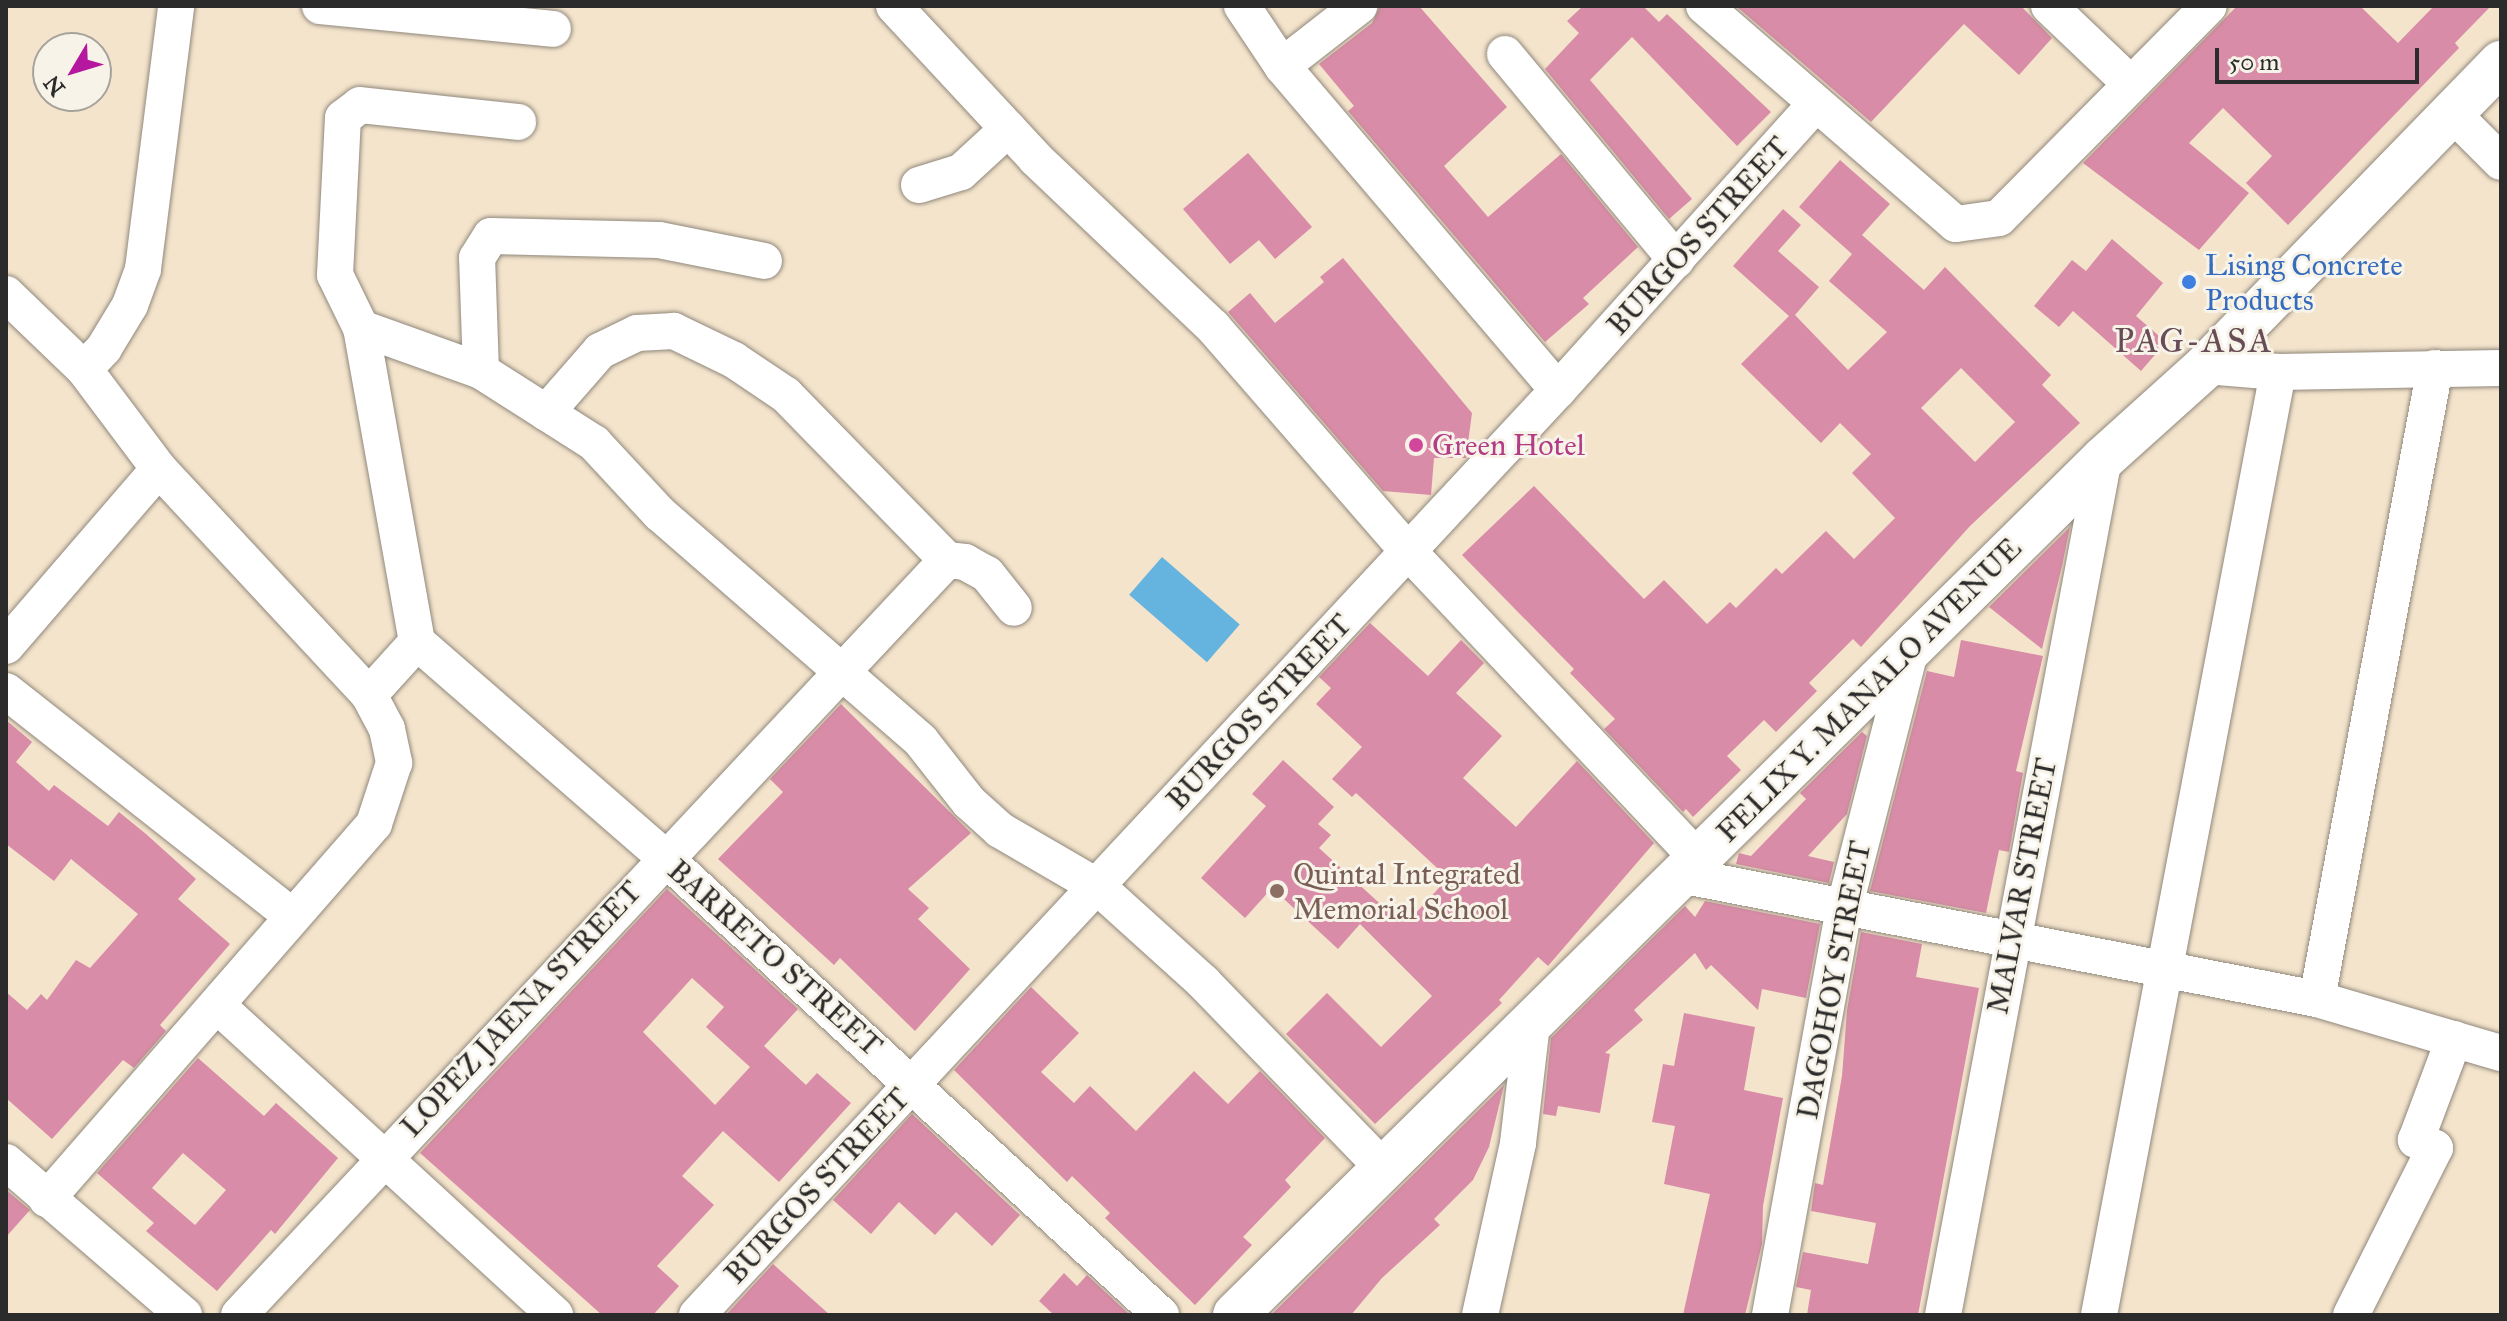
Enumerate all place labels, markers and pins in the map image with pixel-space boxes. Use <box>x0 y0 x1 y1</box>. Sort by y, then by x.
place label: Lising Concrete Products <box>2205 247 2403 318</box>
marker: Lising Concrete Products <box>2180 273 2198 291</box>
place label: Green Hotel <box>1432 427 1585 463</box>
marker: Green Hotel <box>1407 436 1425 454</box>
place label: Quintal Integrated Memorial School <box>1293 856 1521 926</box>
marker: Quintal Integrated Memorial School <box>1268 882 1286 900</box>

